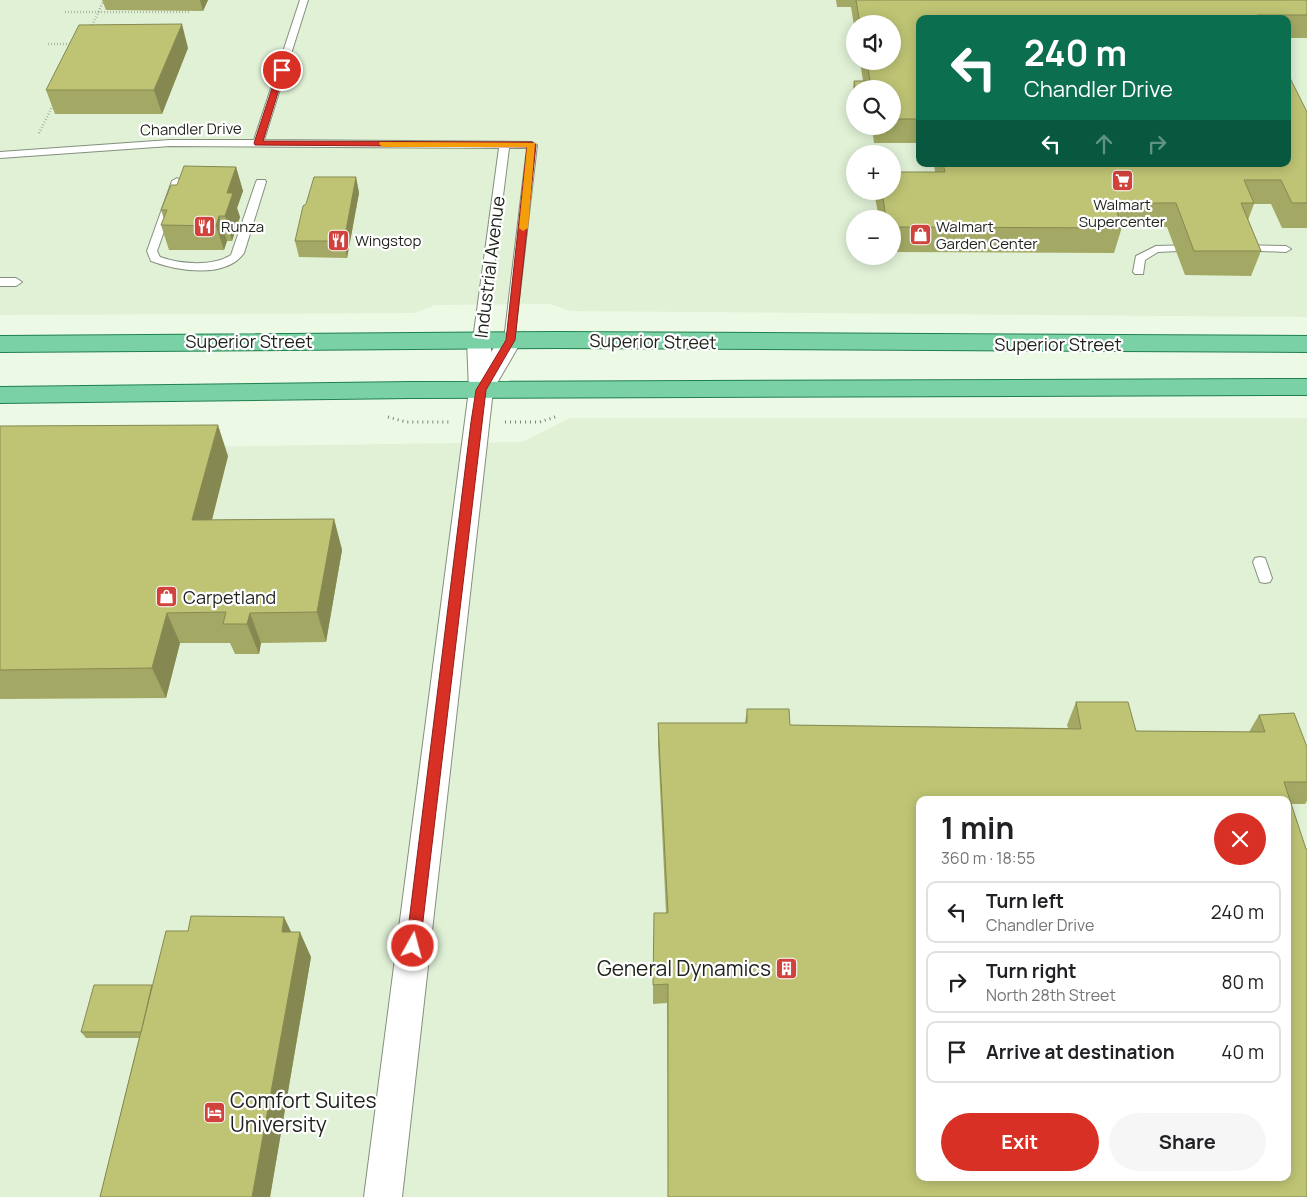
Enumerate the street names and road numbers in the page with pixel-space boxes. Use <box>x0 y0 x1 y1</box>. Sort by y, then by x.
street label: Chandler Drive <box>140 118 242 140</box>
street label: Industrial Avenue <box>468 195 510 339</box>
street label: Superior Street <box>589 328 717 354</box>
street label: Superior Street <box>185 329 313 353</box>
street label: Superior Street <box>994 332 1122 356</box>

